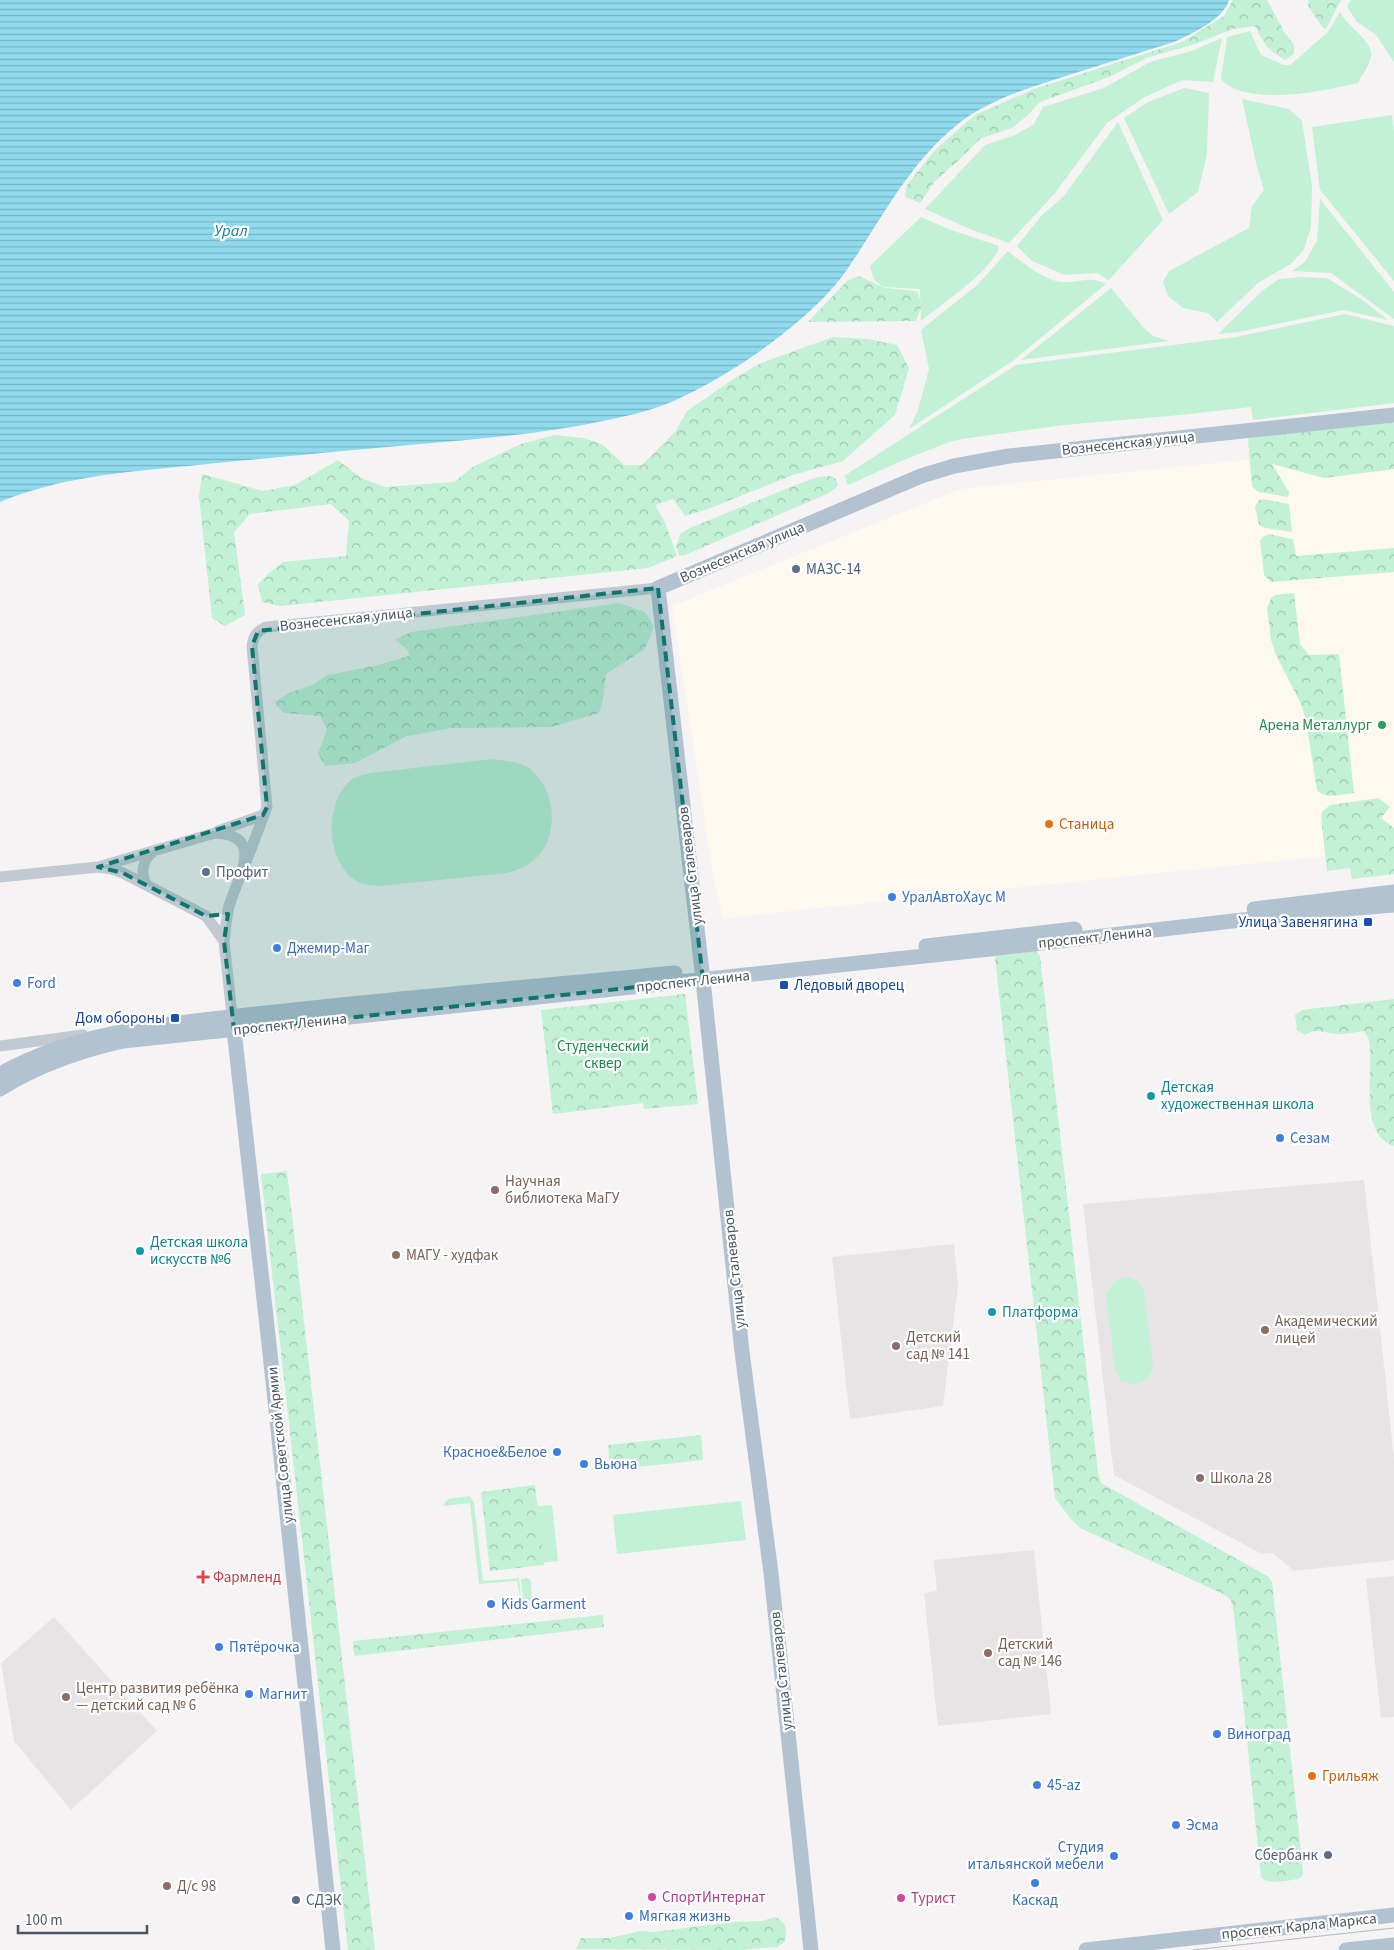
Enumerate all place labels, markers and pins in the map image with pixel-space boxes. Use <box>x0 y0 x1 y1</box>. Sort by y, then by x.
place label: МАЗС-14 <box>806 559 862 580</box>
marker: МАЗС-14 <box>790 563 802 575</box>
place label: Арена Металлург <box>1259 715 1372 736</box>
marker: Арена Металлург <box>1376 719 1388 731</box>
place label: Станица <box>1059 814 1114 835</box>
marker: Станица <box>1043 818 1055 830</box>
place label: Профит <box>216 862 269 883</box>
marker: Профит <box>200 866 212 878</box>
place label: УралАвтоХаус М <box>902 887 1006 908</box>
marker: УралАвтоХаус М <box>886 891 898 903</box>
place label: Улица Завенягина <box>1238 912 1358 933</box>
marker: Улица Завенягина <box>1362 916 1374 928</box>
place label: Джемир-Маг <box>287 938 370 959</box>
marker: Джемир-Маг <box>271 942 283 954</box>
place label: Ford <box>27 973 56 994</box>
place label: Ледовый дворец <box>794 975 905 996</box>
marker: Ford <box>11 977 23 989</box>
marker: Ледовый дворец <box>778 979 790 991</box>
place label: Дом обороны <box>75 1008 165 1029</box>
marker: Дом обороны <box>169 1012 181 1024</box>
place label: Детская художественная школа <box>1161 1077 1314 1115</box>
marker: Детская художественная школа <box>1145 1090 1157 1102</box>
place label: Сезам <box>1290 1128 1330 1149</box>
marker: Сезам <box>1274 1132 1286 1144</box>
place label: Научная библиотека МаГУ <box>505 1171 620 1209</box>
marker: Научная библиотека МаГУ <box>489 1184 501 1196</box>
place label: Детская школа искусств №6 <box>150 1232 248 1270</box>
marker: Детская школа искусств №6 <box>134 1245 146 1257</box>
place label: МАГУ - худфак <box>406 1245 499 1266</box>
marker: МАГУ - худфак <box>390 1249 402 1261</box>
place label: Платформа <box>1002 1302 1078 1323</box>
marker: Платформа <box>986 1306 998 1318</box>
place label: Академический лицей <box>1275 1311 1378 1349</box>
marker: Академический лицей <box>1259 1324 1271 1336</box>
place label: Детский сад № 141 <box>906 1327 970 1365</box>
marker: Детский сад № 141 <box>890 1340 902 1352</box>
place label: Красное&Белое <box>443 1442 547 1463</box>
marker: Красное&Белое <box>551 1446 563 1458</box>
place label: Вьюна <box>594 1454 637 1475</box>
marker: Вьюна <box>578 1458 590 1470</box>
place label: Школа 28 <box>1210 1468 1272 1489</box>
marker: Школа 28 <box>1194 1472 1206 1484</box>
place label: Фармленд <box>213 1567 281 1588</box>
marker: Фармленд <box>197 1571 209 1583</box>
place label: Kids Garment <box>501 1594 586 1615</box>
marker: Kids Garment <box>485 1598 497 1610</box>
place label: Детский сад № 146 <box>998 1634 1062 1672</box>
place label: Пятёрочка <box>229 1637 300 1658</box>
marker: Пятёрочка <box>213 1641 225 1653</box>
marker: Детский сад № 146 <box>982 1647 994 1659</box>
place label: Центр развития ребёнка — детский сад № 6 <box>76 1678 239 1716</box>
place label: Магнит <box>259 1684 308 1705</box>
marker: Магнит <box>243 1688 255 1700</box>
marker: Центр развития ребёнка — детский сад № 6 <box>60 1691 72 1703</box>
place label: Виноград <box>1227 1724 1291 1745</box>
marker: Виноград <box>1211 1728 1223 1740</box>
place label: Грильяж <box>1322 1766 1379 1787</box>
marker: Грильяж <box>1306 1770 1318 1782</box>
place label: 45-az <box>1047 1775 1081 1796</box>
marker: 45-az <box>1031 1779 1043 1791</box>
place label: Эсма <box>1186 1815 1218 1836</box>
marker: Эсма <box>1170 1819 1182 1831</box>
place label: Студия итальянской мебели <box>967 1837 1104 1875</box>
place label: Сбербанк <box>1254 1845 1319 1866</box>
marker: Сбербанк <box>1322 1849 1334 1861</box>
marker: Студия итальянской мебели <box>1108 1850 1120 1862</box>
place label: Д/с 98 <box>177 1876 216 1897</box>
marker: Каскад <box>1029 1877 1041 1889</box>
marker: Д/с 98 <box>161 1880 173 1892</box>
place label: СпортИнтернат <box>662 1887 765 1908</box>
place label: Турист <box>911 1888 956 1909</box>
place label: СДЭК <box>306 1890 342 1911</box>
place label: Каскад <box>1012 1890 1058 1911</box>
marker: СпортИнтернат <box>646 1891 658 1903</box>
marker: Турист <box>895 1892 907 1904</box>
marker: СДЭК <box>290 1894 302 1906</box>
place label: Мягкая жизнь <box>639 1906 731 1927</box>
marker: Мягкая жизнь <box>623 1910 635 1922</box>

